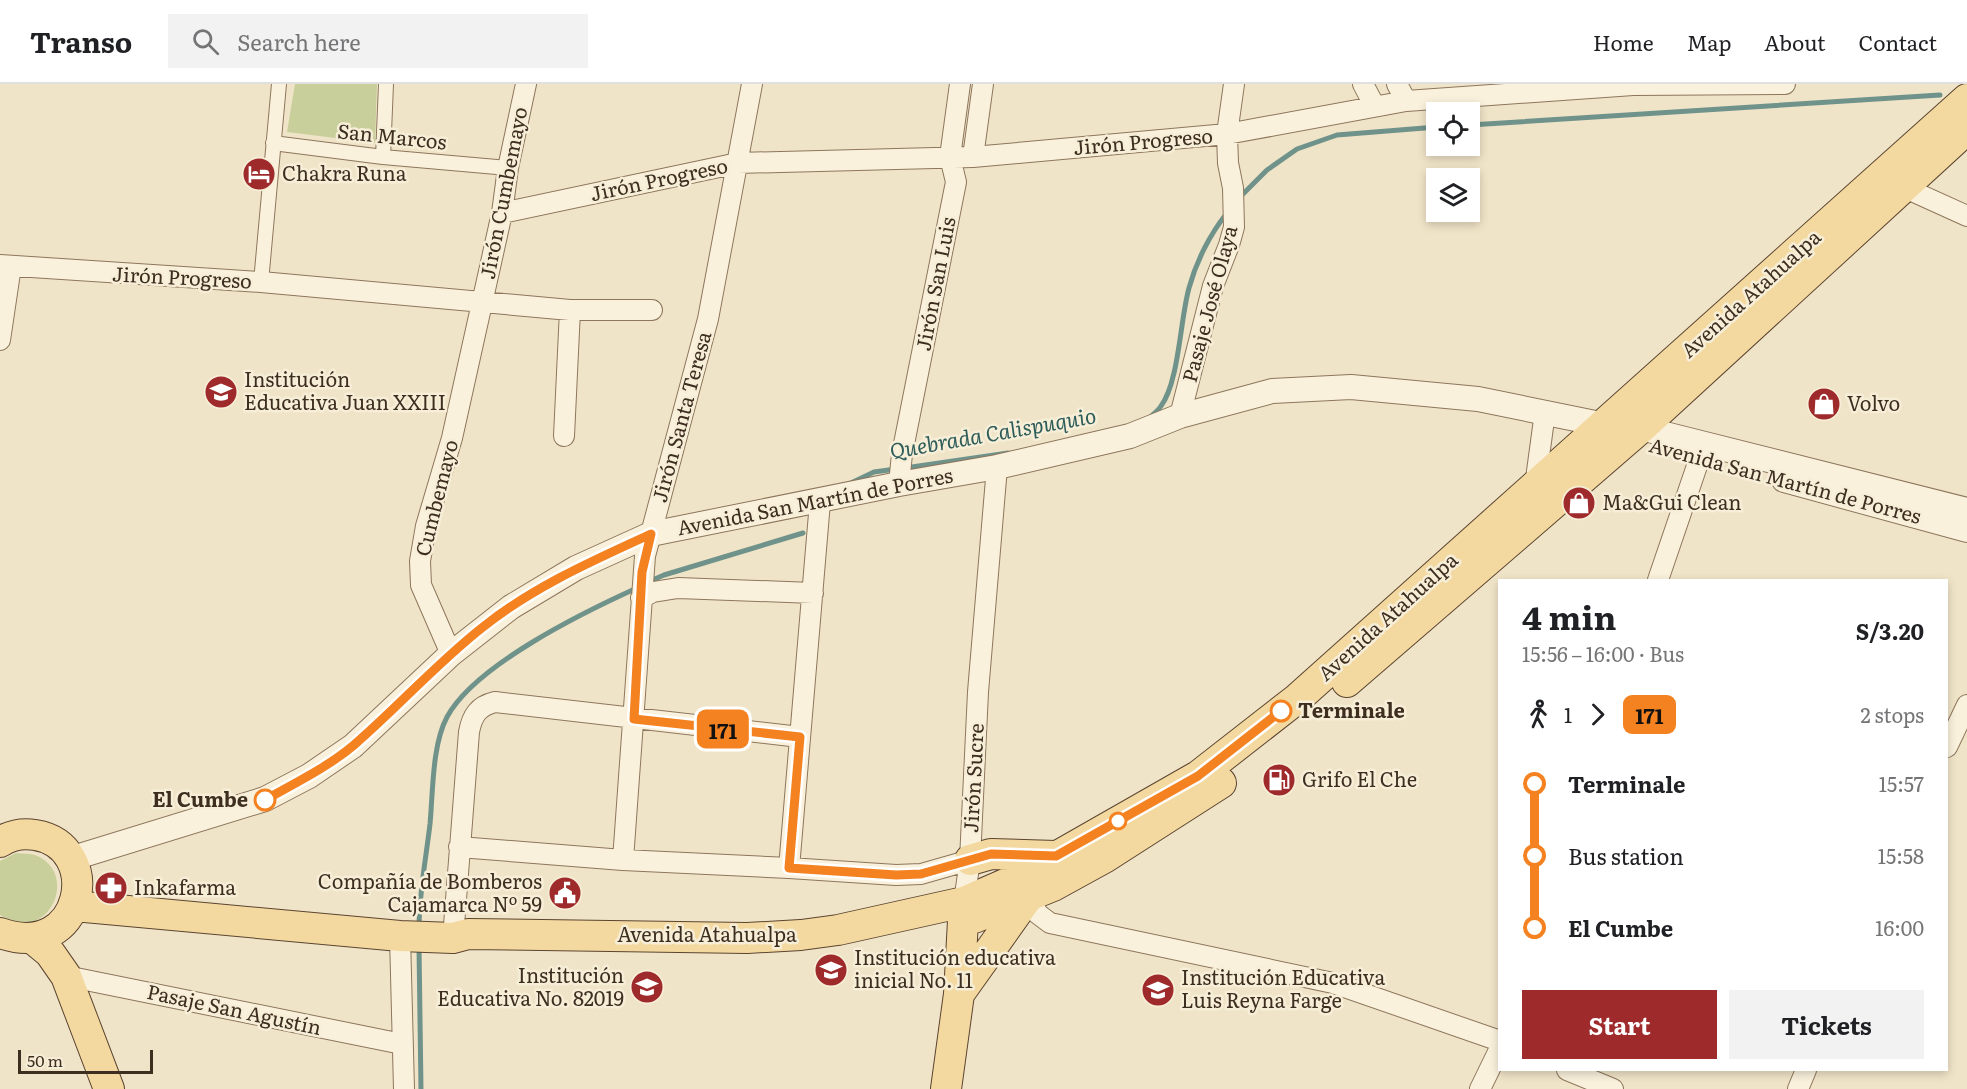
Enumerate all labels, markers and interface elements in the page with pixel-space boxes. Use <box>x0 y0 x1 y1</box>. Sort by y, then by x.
search box <box>168 14 588 68</box>
text: Transo <box>30 20 132 62</box>
icon: search <box>189 25 222 58</box>
text: Search here <box>237 25 361 58</box>
text: Home <box>1593 26 1654 57</box>
text: Map <box>1687 26 1731 57</box>
text: About <box>1764 26 1826 57</box>
text: Contact <box>1859 26 1937 57</box>
map controls <box>1426 102 1480 222</box>
button: locate <box>1426 102 1480 156</box>
street label: Jirón Cumbemayo <box>471 104 533 281</box>
street label: San Marcos <box>336 114 448 156</box>
street label: Jirón Progreso <box>1072 119 1214 161</box>
street label: Jirón Progreso <box>587 149 730 207</box>
hotel icon: Chakra Runa <box>241 156 277 192</box>
place label: Chakra Runa <box>282 157 407 187</box>
button: layers <box>1426 168 1480 222</box>
street label: Jirón San Luis <box>906 214 962 353</box>
street label: Avenida Atahualpa <box>1673 221 1827 364</box>
street label: Pasaje José Olaya <box>1173 222 1243 385</box>
street label: Jirón Progreso <box>111 257 253 295</box>
street label: Jirón Santa Teresa <box>643 327 717 505</box>
place label: Institución Educativa Juan XXIII <box>244 363 446 416</box>
school or university icon: Institución Educativa Juan XXIII <box>203 374 239 410</box>
shop icon: Volvo <box>1806 386 1842 422</box>
place label: Volvo <box>1847 387 1900 417</box>
water label: Quebrada Calispuquio <box>887 398 1098 465</box>
street label: Avenida San Martín de Porres <box>1646 428 1925 530</box>
street label: Cumbemayo <box>406 436 464 559</box>
street label: Avenida San Martín de Porres <box>674 459 955 542</box>
shop icon: Ma&Gui Clean <box>1561 485 1597 521</box>
place label: Ma&Gui Clean <box>1602 486 1741 516</box>
street label: Avenida Atahualpa <box>1310 544 1464 687</box>
text: 4 min <box>1522 591 1616 640</box>
text: S/3.20 <box>1856 614 1924 647</box>
text: 15:56 – 16:00 · Bus <box>1522 638 1684 668</box>
place label: Terminale <box>1298 694 1405 724</box>
icon: walk <box>1522 698 1555 731</box>
icon: forward <box>1581 698 1614 731</box>
text: 1 <box>1564 699 1572 729</box>
text: 171 <box>1635 699 1664 730</box>
text: 2 stops <box>1860 699 1924 729</box>
marker: Terminale <box>1270 700 1292 722</box>
line badge: 171 <box>688 710 758 748</box>
text: 171 <box>709 714 737 745</box>
street label: Jirón Sucre <box>954 722 990 833</box>
fuel station icon: Grifo El Che <box>1261 762 1297 798</box>
place label: Grifo El Che <box>1302 763 1417 793</box>
text: Terminale <box>1568 767 1686 800</box>
text: 15:57 <box>1879 768 1924 798</box>
place label: El Cumbe <box>152 783 248 813</box>
marker: El Cumbe <box>254 789 276 811</box>
unlabelled marker <box>1109 812 1127 830</box>
text: Bus station <box>1568 839 1684 872</box>
text: 15:58 <box>1878 840 1924 870</box>
place label: Compañía de Bomberos Cajamarca Nº 59 <box>318 865 542 918</box>
pharmacy icon: Inkafarma <box>93 870 129 906</box>
place label: Inkafarma <box>134 871 236 901</box>
public building icon: Compañía de Bomberos Cajamarca Nº 59 <box>547 875 583 911</box>
text: El Cumbe <box>1568 911 1673 944</box>
text: 16:00 <box>1875 912 1924 942</box>
street label: Avenida Atahualpa <box>617 918 797 948</box>
place label: Institución educativa inicial No. 11 <box>854 941 1056 994</box>
school or university icon: Institución educativa inicial No. 11 <box>813 952 849 988</box>
place label: Institución Educativa No. 82019 <box>437 959 624 1012</box>
place label: Institución Educativa Luis Reyna Farge <box>1181 961 1385 1014</box>
school or university icon: Institución Educativa No. 82019 <box>629 969 665 1005</box>
school or university icon: Institución Educativa Luis Reyna Farge <box>1140 972 1176 1008</box>
street label: Pasaje San Agustín <box>144 975 324 1041</box>
button: Start <box>1522 990 1717 1059</box>
button: Tickets <box>1729 990 1924 1059</box>
scale bar <box>18 1047 153 1074</box>
text: 50 m <box>27 1048 63 1072</box>

